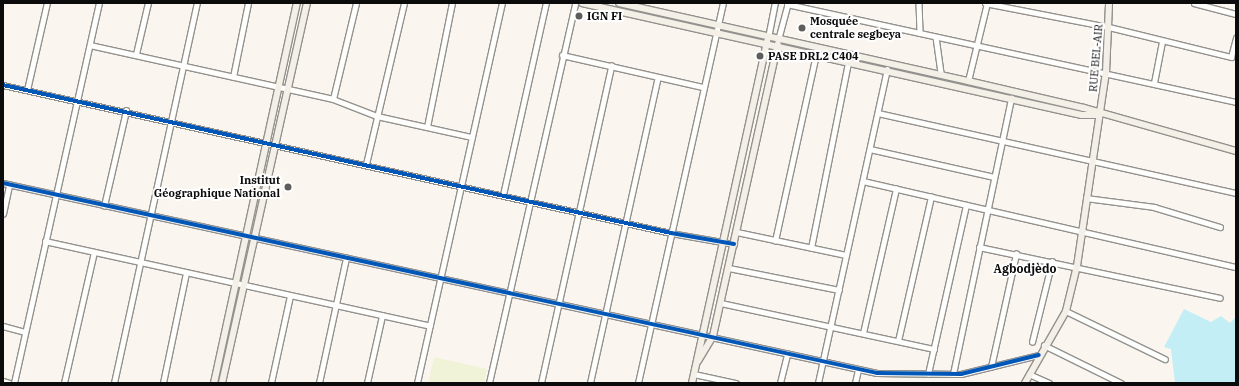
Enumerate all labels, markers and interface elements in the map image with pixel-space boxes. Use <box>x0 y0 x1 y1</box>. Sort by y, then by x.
place label: IGN FI <box>587 9 622 23</box>
marker: IGN FI <box>574 11 584 21</box>
place label: Mosquée centrale segbeya <box>810 15 901 41</box>
marker: Mosquée centrale segbeya <box>797 23 807 33</box>
street label: RUE BEL-AIR <box>1086 23 1106 93</box>
place label: PASE DRL2 C404 <box>768 49 859 63</box>
marker: PASE DRL2 C404 <box>755 51 765 61</box>
place label: Institut Géographique National <box>154 174 280 200</box>
marker: Institut Géographique National <box>283 182 293 192</box>
district label: Agbodjèdo <box>994 262 1056 276</box>

